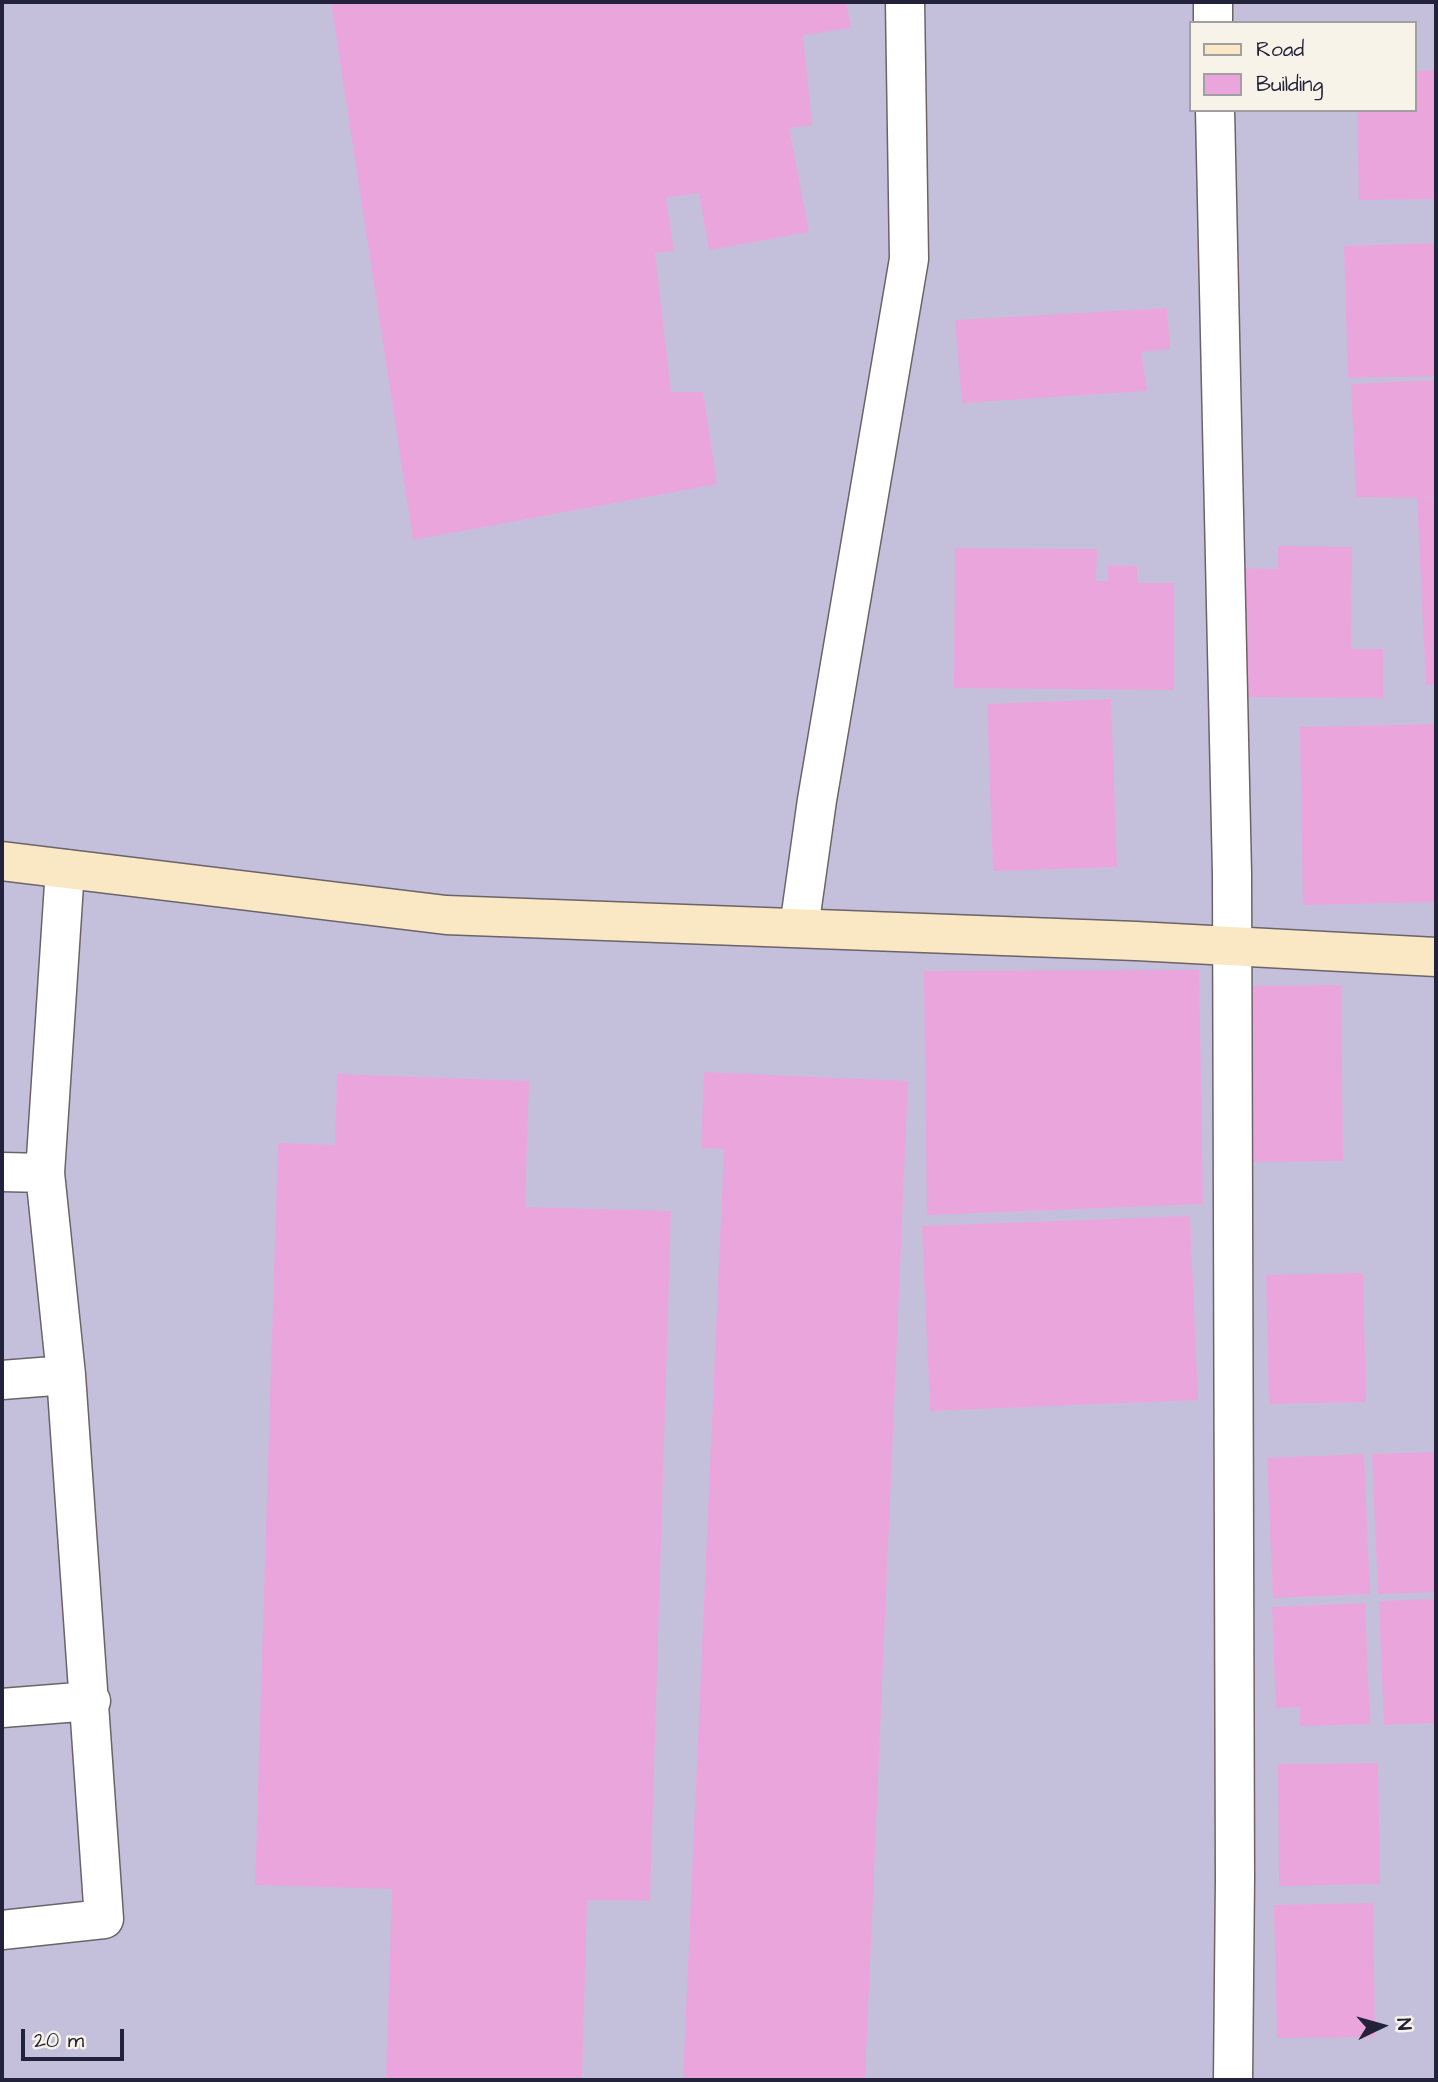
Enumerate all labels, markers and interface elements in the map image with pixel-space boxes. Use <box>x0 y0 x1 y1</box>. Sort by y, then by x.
legend <box>1190 21 1417 112</box>
text: Road <box>1256 35 1304 64</box>
text: Building <box>1256 70 1323 99</box>
north arrow <box>1347 1991 1417 2061</box>
scale bar <box>24 2016 128 2060</box>
text: N <box>1389 2017 1417 2031</box>
text: 20 m <box>34 2026 84 2055</box>

